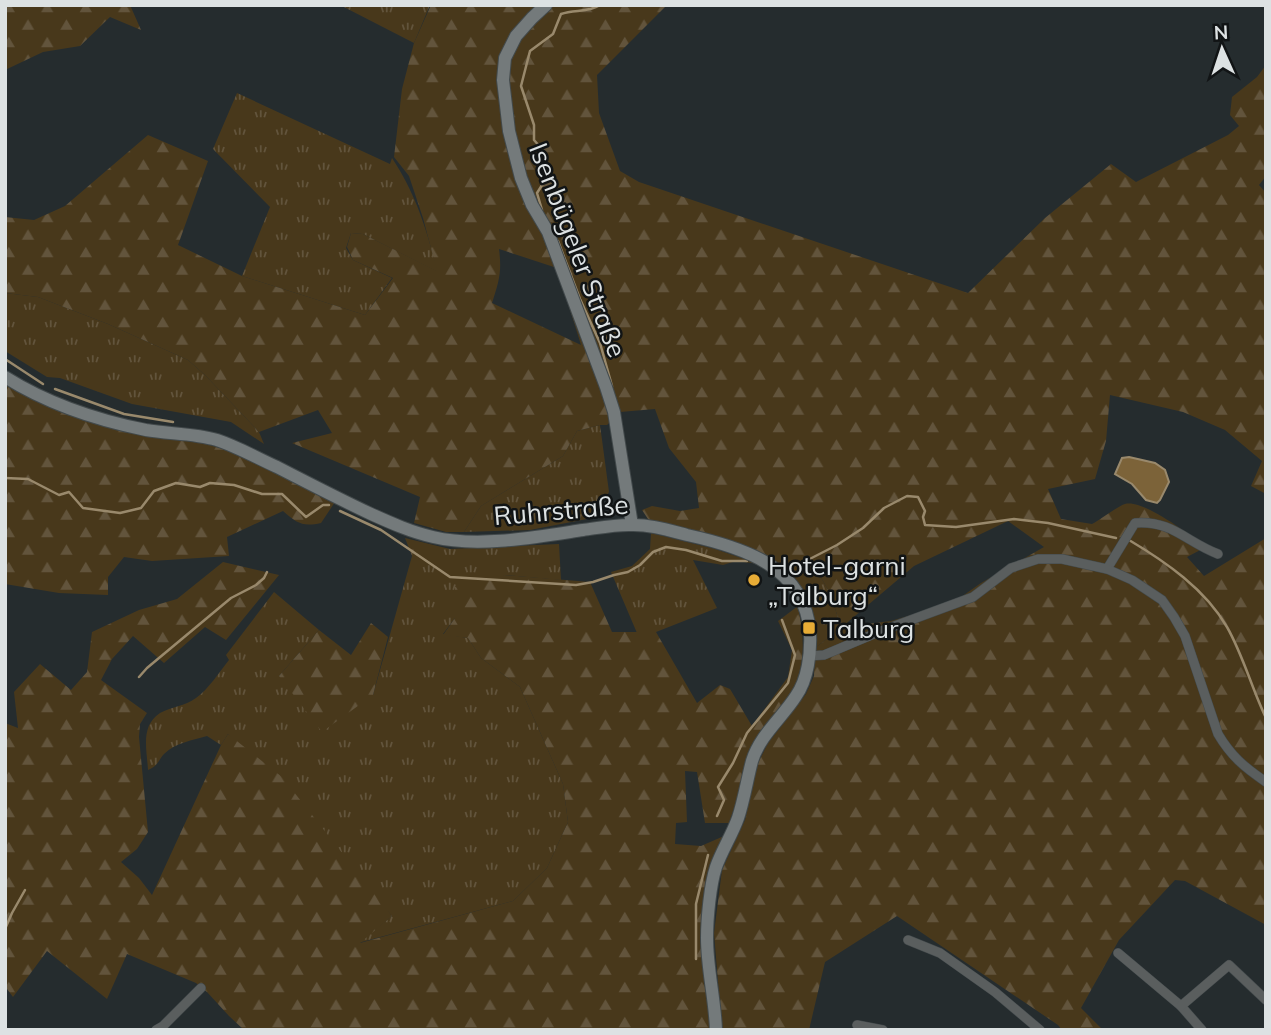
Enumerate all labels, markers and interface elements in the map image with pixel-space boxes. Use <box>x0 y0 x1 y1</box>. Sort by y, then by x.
north arrow <box>1187 14 1257 84</box>
text: N <box>1213 20 1229 44</box>
street label: Isenbügeler Straße <box>522 138 634 362</box>
street label: Ruhrstraße <box>492 488 630 532</box>
place label: Hotel-garni „Talburg“ <box>768 549 906 612</box>
marker: Hotel-garni „Talburg“ <box>746 572 762 588</box>
place label: Talburg <box>823 612 914 645</box>
marker: Talburg <box>801 620 817 636</box>

